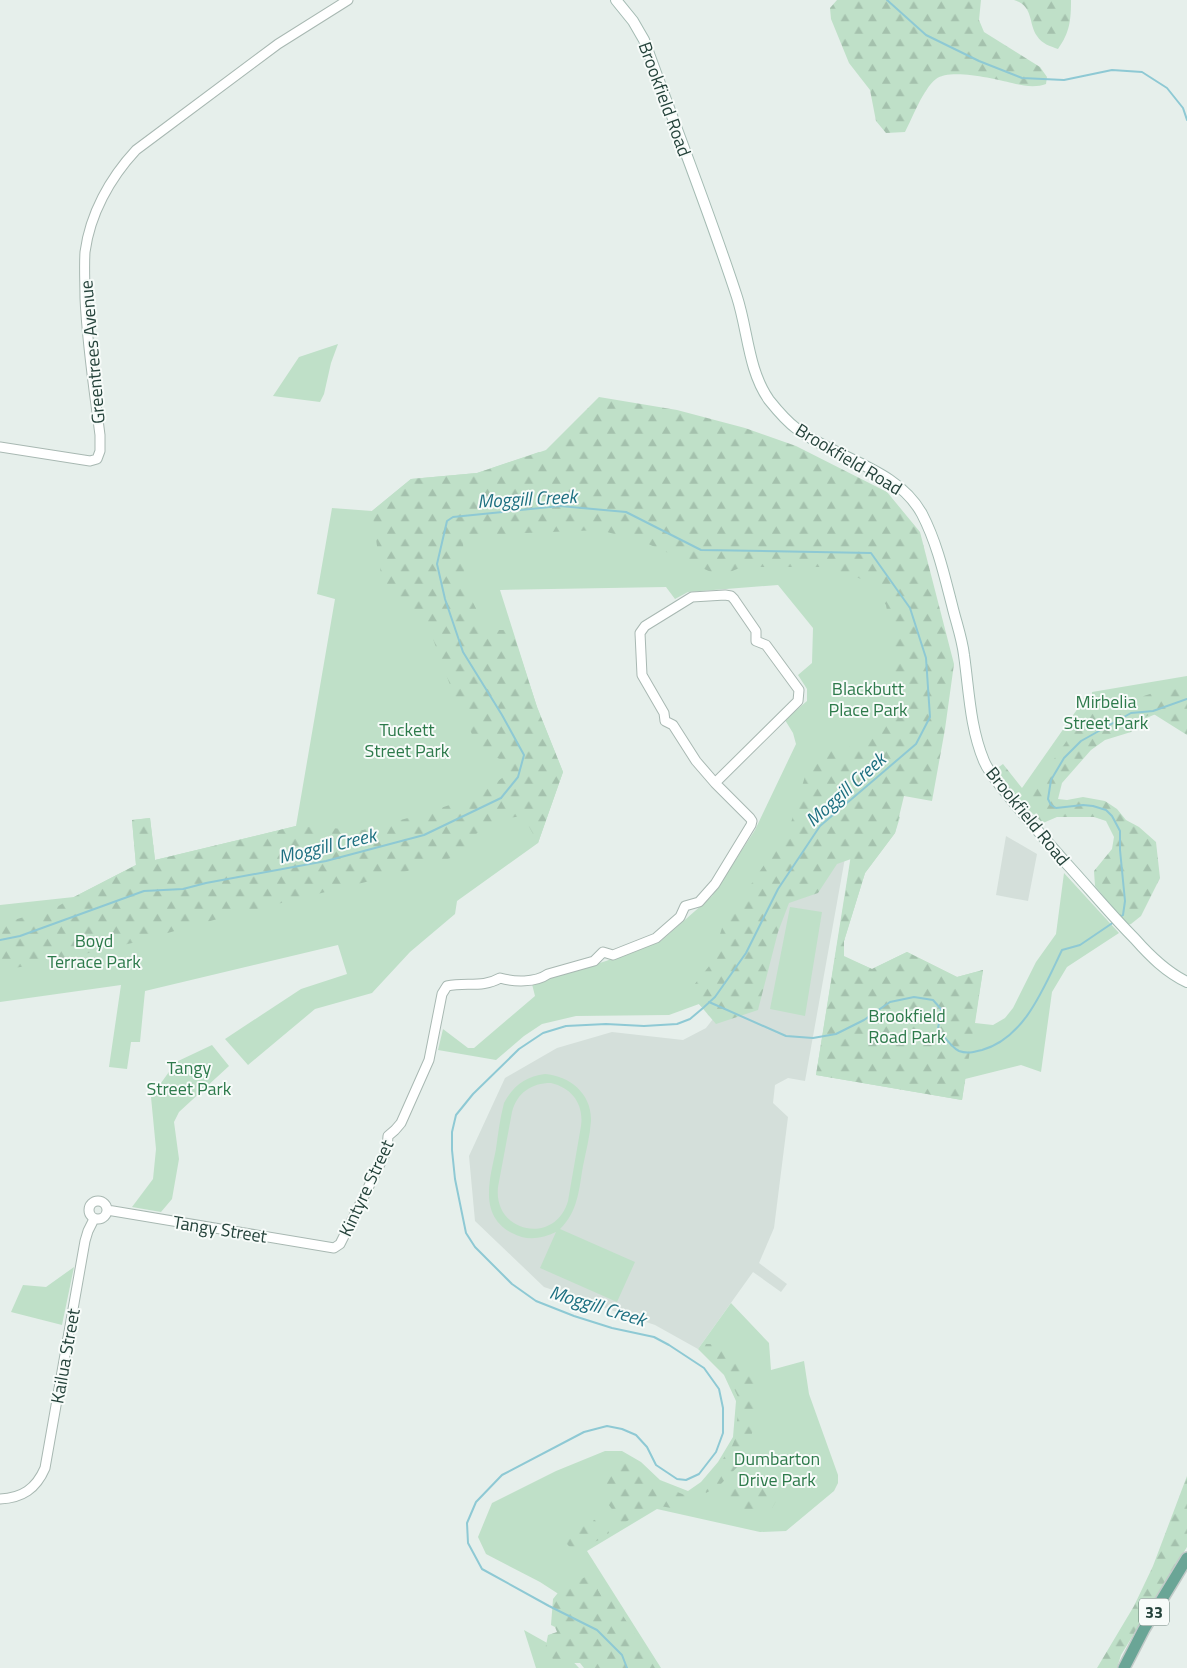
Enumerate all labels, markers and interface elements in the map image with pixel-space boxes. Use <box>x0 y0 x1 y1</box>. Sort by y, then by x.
street label: Brookfield Road <box>632 38 698 160</box>
street label: Greentrees Avenue <box>72 279 112 425</box>
street label: Brookfield Road <box>790 416 908 502</box>
water label: Moggill Creek <box>477 481 580 515</box>
park label: Blackbutt Place Park <box>828 675 908 723</box>
park label: Mirbelia Street Park <box>1064 688 1149 736</box>
park label: Tuckett Street Park <box>365 716 450 764</box>
water label: Moggill Creek <box>798 743 894 833</box>
street label: Brookfield Road <box>980 761 1076 871</box>
water label: Moggill Creek <box>275 819 381 870</box>
park label: Boyd Terrace Park <box>47 927 141 975</box>
park label: Brookfield Road Park <box>868 1002 946 1050</box>
park label: Tangy Street Park <box>147 1054 232 1102</box>
street label: Kintyre Street <box>332 1134 401 1241</box>
street label: Tangy Street <box>171 1208 270 1250</box>
water label: Moggill Creek <box>546 1277 652 1334</box>
street label: Kailua Street <box>43 1306 87 1406</box>
park label: Dumbarton Drive Park <box>734 1445 820 1493</box>
road number: 33 <box>1139 1598 1169 1625</box>

